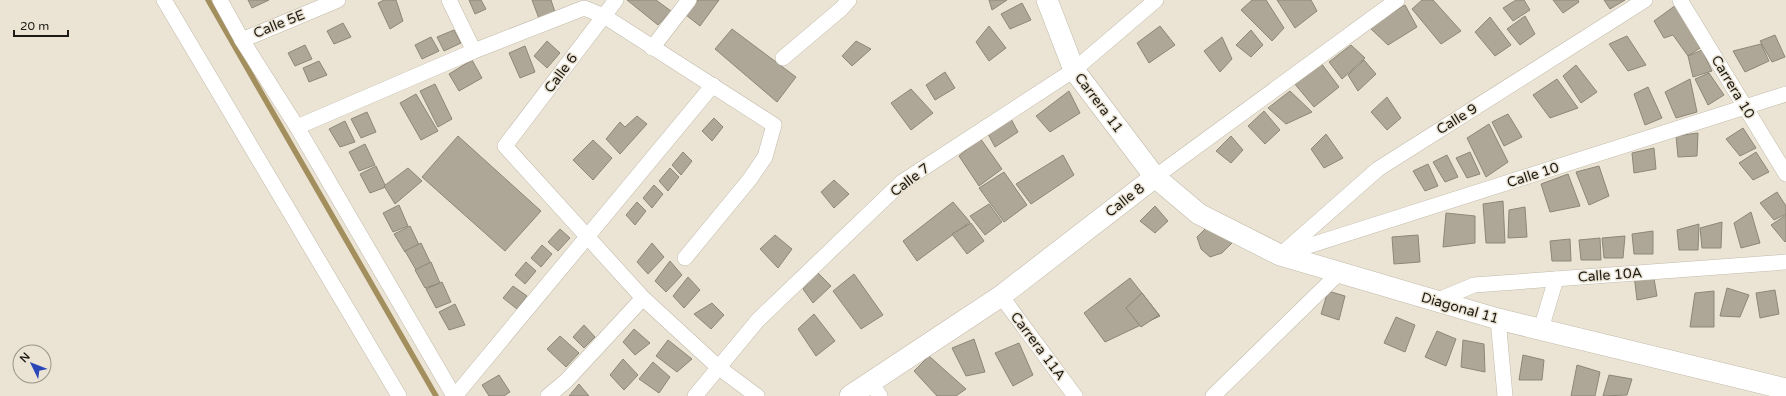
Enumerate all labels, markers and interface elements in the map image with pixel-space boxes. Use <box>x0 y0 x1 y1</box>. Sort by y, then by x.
street label: Calle 5E <box>251 6 307 42</box>
scale bar <box>14 12 68 38</box>
text: 20 m <box>20 19 49 33</box>
street label: Calle 6 <box>541 50 581 96</box>
street label: Carrera 10 <box>1708 52 1759 122</box>
street label: Carrera 11 <box>1071 70 1127 136</box>
street label: Calle 9 <box>1433 100 1481 138</box>
street label: Calle 10 <box>1505 159 1561 191</box>
street label: Calle 7 <box>887 160 933 200</box>
street label: Calle 8 <box>1102 179 1148 221</box>
street label: Calle 10A <box>1577 264 1643 286</box>
street label: Diagonal 11 <box>1419 289 1501 327</box>
street label: Carrera 11A <box>1007 309 1069 383</box>
north arrow <box>12 344 52 384</box>
text: N <box>17 350 33 365</box>

